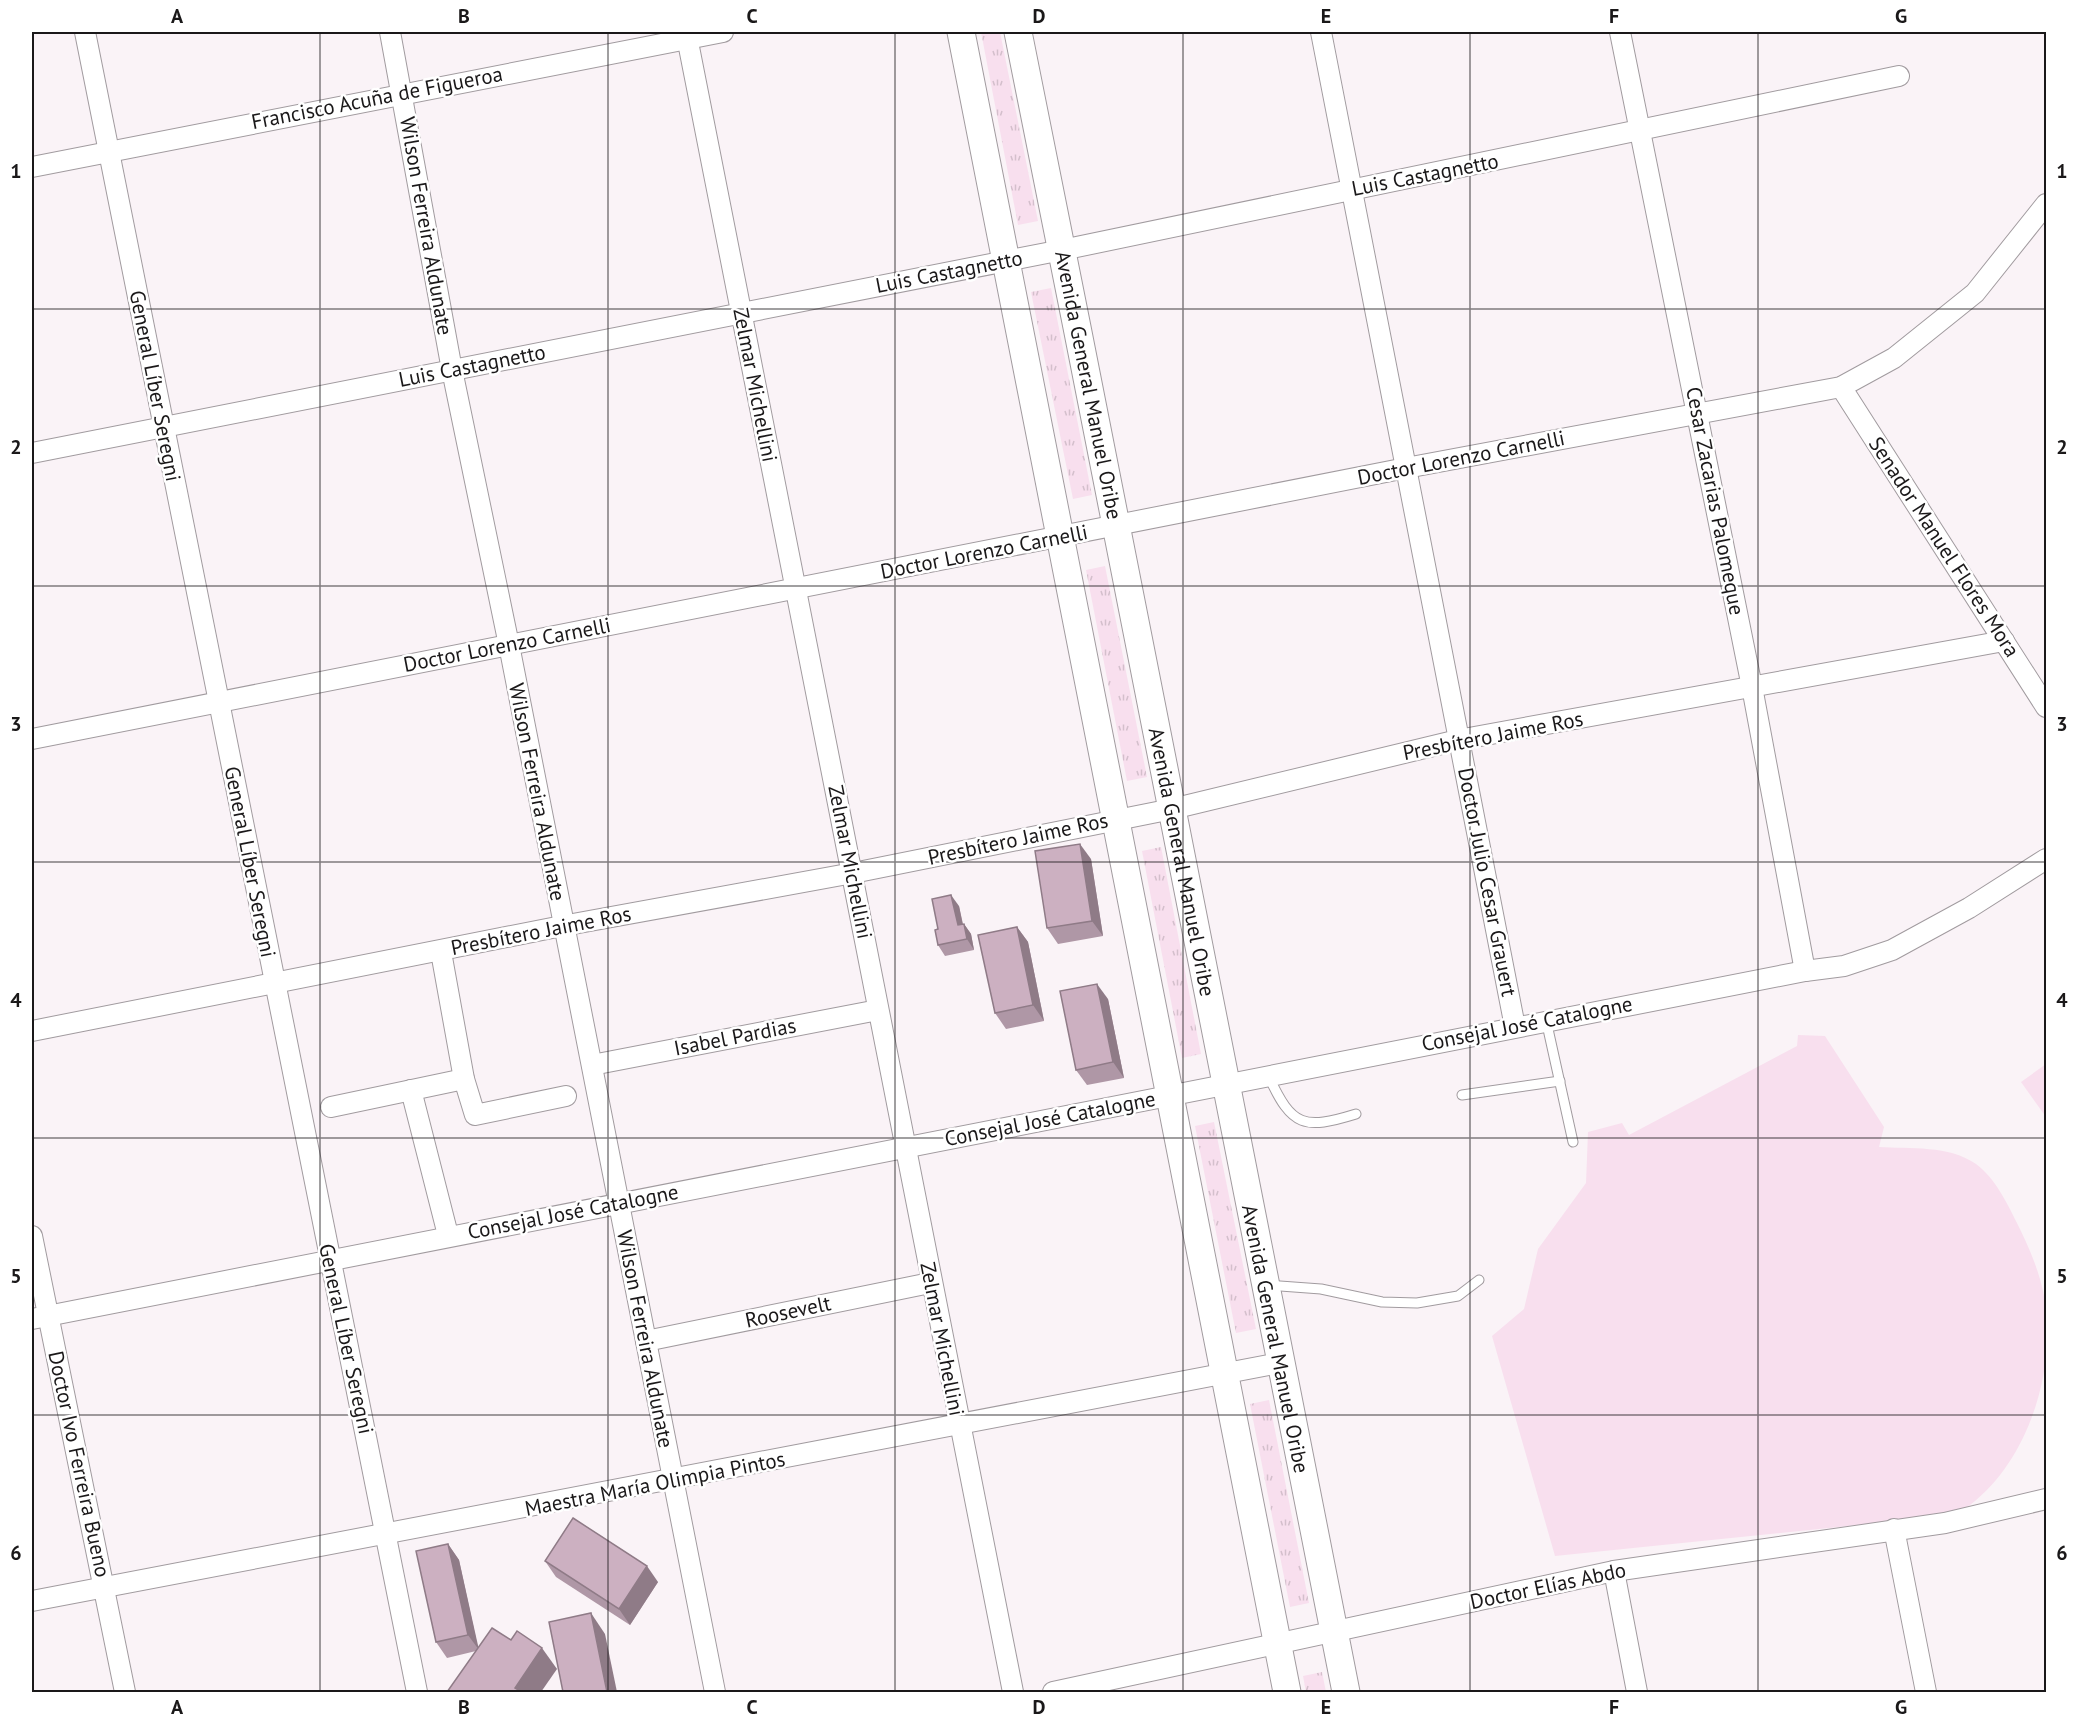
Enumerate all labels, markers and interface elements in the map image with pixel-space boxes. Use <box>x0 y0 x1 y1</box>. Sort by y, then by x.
text: A <box>171 3 184 29</box>
text: B <box>458 3 470 29</box>
text: C <box>746 3 758 29</box>
text: D <box>1033 3 1046 29</box>
text: E <box>1321 3 1331 29</box>
text: F <box>1609 3 1619 29</box>
text: G <box>1895 3 1907 29</box>
street label: Francisco Acuña de Figueroa <box>249 60 505 135</box>
street label: Wilson Ferreira Aldunate <box>394 115 459 337</box>
street label: Luis Castagnetto <box>1349 147 1501 202</box>
text: 1 <box>10 158 22 184</box>
text: 1 <box>2056 158 2068 184</box>
street label: Luis Castagnetto <box>873 244 1025 299</box>
street label: Avenida General Manuel Oribe <box>1049 248 1128 522</box>
street label: General Líber Seregni <box>124 288 187 484</box>
street label: Zelmar Michellini <box>727 306 784 464</box>
street label: Luis Castagnetto <box>396 338 548 393</box>
street label: Cesar Zacarias Palomeque <box>1680 384 1751 617</box>
street label: Doctor Lorenzo Carnelli <box>1355 424 1567 491</box>
street label: Senador Manuel Flores Mora <box>1863 432 2026 662</box>
text: 2 <box>10 434 22 460</box>
text: 2 <box>2056 434 2068 460</box>
street label: Doctor Lorenzo Carnelli <box>878 518 1090 585</box>
street label: Doctor Lorenzo Carnelli <box>401 611 613 678</box>
street label: Wilson Ferreira Aldunate <box>503 681 572 903</box>
street label: Presbítero Jaime Ros <box>1400 705 1585 766</box>
text: 3 <box>10 711 22 737</box>
text: 3 <box>2056 711 2068 737</box>
street label: Avenida General Manuel Oribe <box>1143 725 1221 999</box>
street label: General Líber Seregni <box>219 764 282 960</box>
street label: Doctor Julio Cesar Grauert <box>1452 765 1523 999</box>
street label: Zelmar Michellini <box>822 783 879 941</box>
street label: Presbítero Jaime Ros <box>925 806 1110 871</box>
street label: Presbítero Jaime Ros <box>448 900 633 961</box>
text: 4 <box>10 987 22 1013</box>
text: 4 <box>2056 987 2068 1013</box>
street label: Consejal José Catalogne <box>1419 990 1635 1057</box>
street label: Isabel Pardias <box>672 1011 798 1062</box>
street label: Consejal José Catalogne <box>942 1085 1158 1152</box>
street label: Consejal José Catalogne <box>465 1178 681 1245</box>
street label: Avenida General Manuel Oribe <box>1236 1202 1315 1475</box>
street label: Wilson Ferreira Aldunate <box>611 1228 680 1450</box>
street label: General Líber Seregni <box>313 1241 380 1437</box>
street label: Zelmar Michellini <box>914 1260 971 1418</box>
text: 5 <box>10 1263 22 1289</box>
text: 5 <box>2056 1263 2068 1289</box>
street label: Roosevelt <box>743 1289 833 1334</box>
street label: Doctor Ivo Ferreira Bueno <box>42 1348 117 1579</box>
street label: Maestra María Olimpia Pintos <box>522 1445 787 1522</box>
text: 6 <box>10 1540 22 1566</box>
text: 6 <box>2056 1540 2068 1566</box>
street label: Doctor Elías Abdo <box>1467 1556 1628 1615</box>
text: A <box>171 1694 184 1720</box>
text: B <box>458 1694 470 1720</box>
text: C <box>746 1694 758 1720</box>
text: D <box>1033 1694 1046 1720</box>
text: E <box>1321 1694 1331 1720</box>
text: F <box>1609 1694 1619 1720</box>
text: G <box>1895 1694 1907 1720</box>

